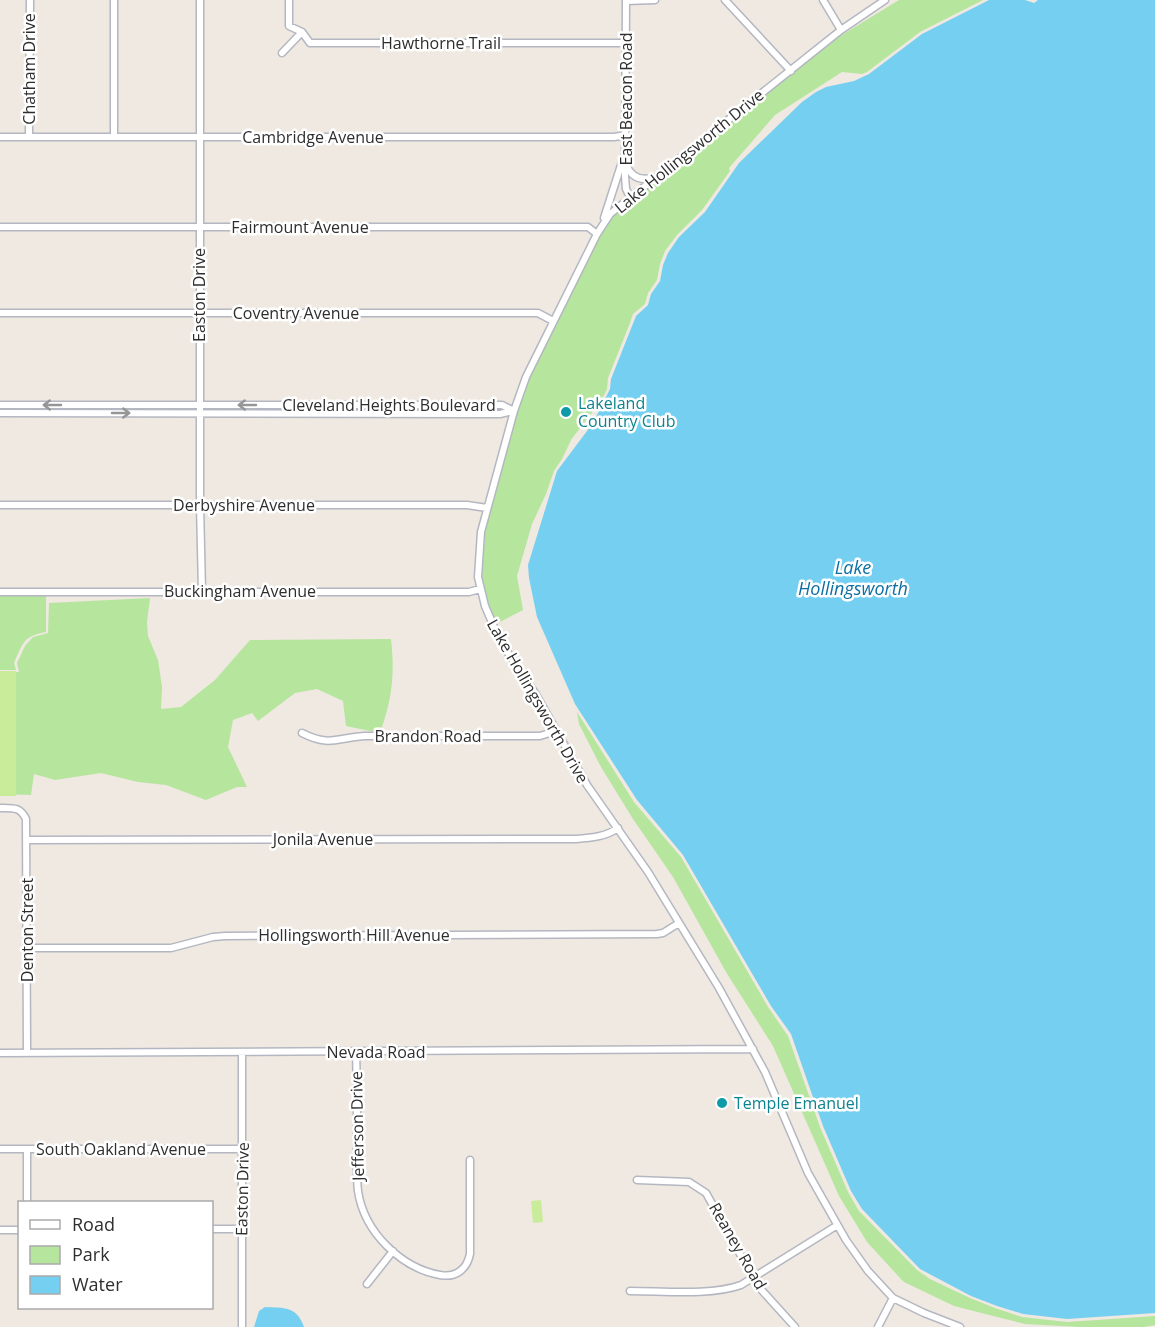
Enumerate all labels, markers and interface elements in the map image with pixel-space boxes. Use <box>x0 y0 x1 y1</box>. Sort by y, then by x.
street label: Chatham Drive <box>18 13 40 125</box>
street label: Hawthorne Trail <box>381 32 501 54</box>
street label: East Beacon Road <box>615 33 637 165</box>
street label: Lake Hollingsworth Drive <box>610 84 768 218</box>
street label: Cambridge Avenue <box>242 126 384 148</box>
street label: Fairmount Avenue <box>231 216 369 238</box>
street label: Easton Drive <box>188 248 210 342</box>
street label: Coventry Avenue <box>233 302 359 324</box>
place label: Lakeland Country Club <box>578 392 675 432</box>
street label: Cleveland Heights Boulevard <box>282 394 496 416</box>
one-way arrow <box>43 399 63 411</box>
one-way arrow <box>238 399 258 411</box>
marker: Lakeland Country Club <box>559 405 573 419</box>
one-way arrow <box>111 407 131 419</box>
street label: Derbyshire Avenue <box>173 494 315 516</box>
water label: Lake Hollingsworth <box>798 555 908 600</box>
street label: Buckingham Avenue <box>164 580 316 602</box>
street label: Lake Hollingsworth Drive <box>482 615 594 787</box>
street label: Brandon Road <box>374 725 482 747</box>
street label: Jonila Avenue <box>271 828 373 850</box>
street label: Denton Street <box>16 878 38 982</box>
street label: Hollingsworth Hill Avenue <box>258 924 450 946</box>
street label: Nevada Road <box>327 1041 425 1063</box>
street label: Jefferson Drive <box>345 1071 369 1183</box>
place label: Temple Emanuel <box>734 1092 859 1114</box>
marker: Temple Emanuel <box>715 1096 729 1110</box>
street label: South Oakland Avenue <box>36 1138 206 1160</box>
street label: Easton Drive <box>230 1142 254 1236</box>
street label: Reaney Road <box>704 1199 772 1293</box>
legend <box>18 1201 213 1309</box>
text: Road <box>72 1212 115 1236</box>
text: Park <box>72 1242 110 1266</box>
text: Water <box>72 1272 123 1296</box>

